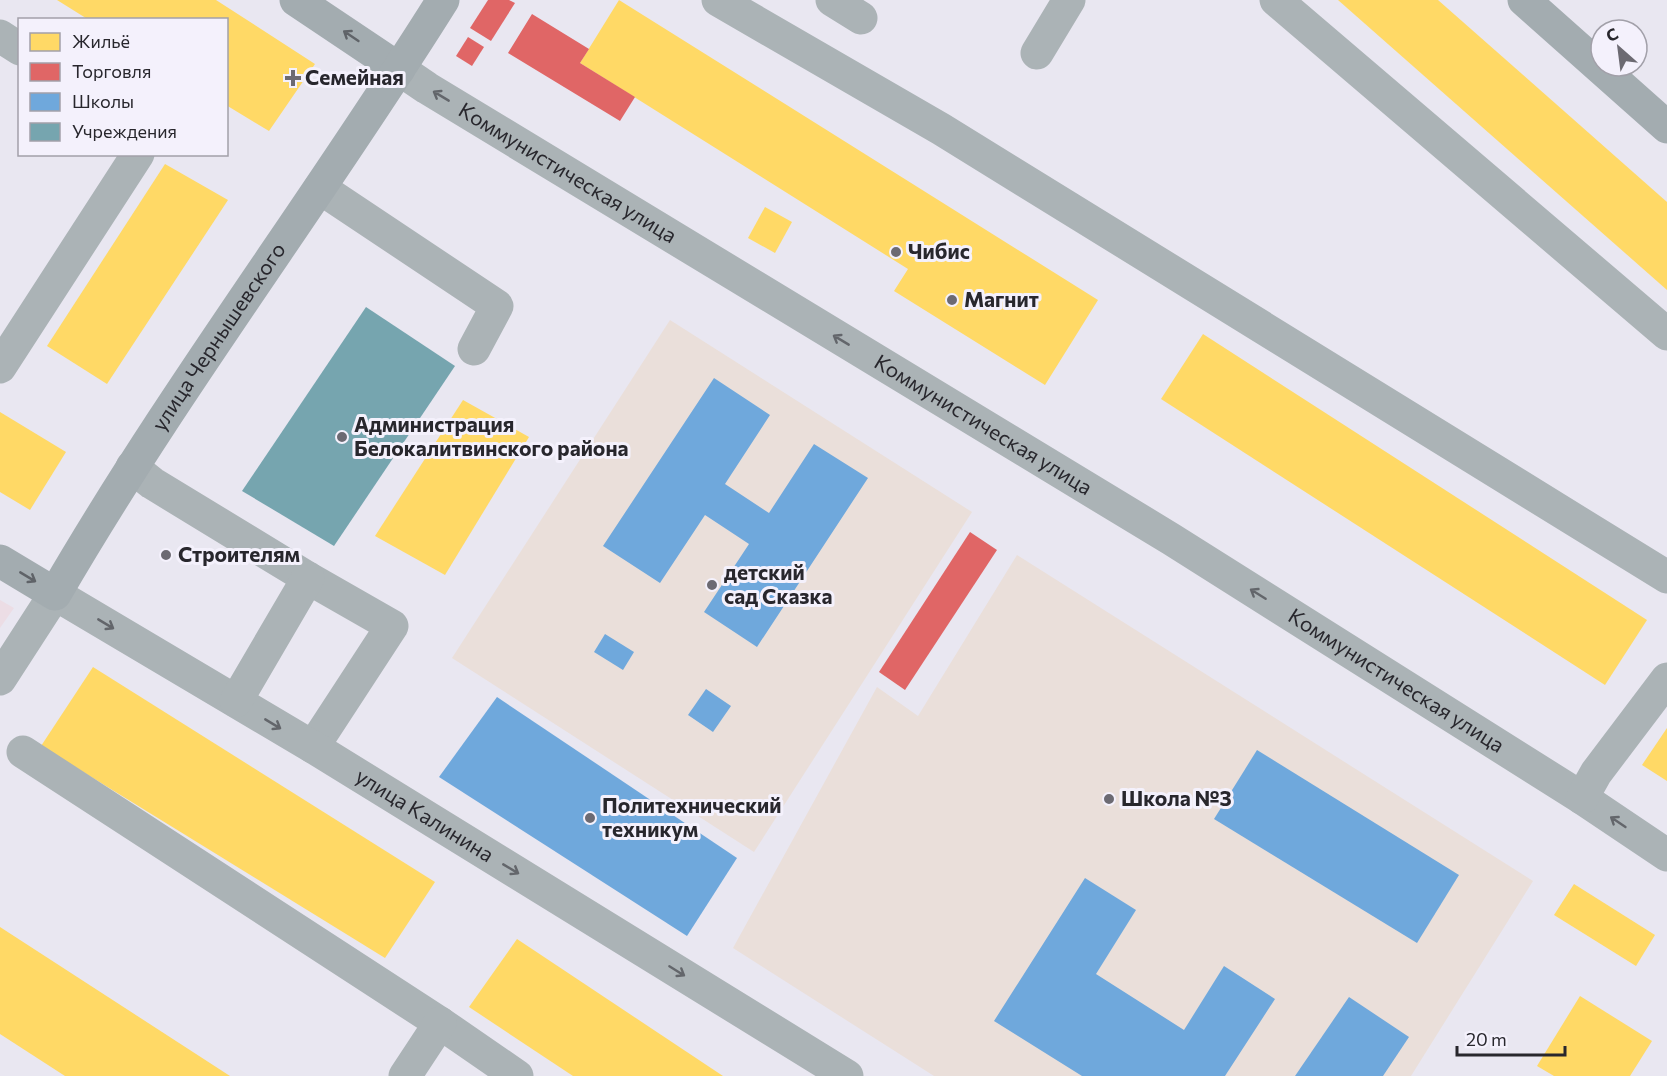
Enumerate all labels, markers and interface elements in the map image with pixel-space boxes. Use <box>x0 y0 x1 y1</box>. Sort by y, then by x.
legend <box>18 18 228 156</box>
north arrow <box>1589 18 1649 78</box>
text: С <box>1602 23 1621 45</box>
text: Жильё <box>72 30 130 52</box>
one-way arrow <box>343 30 360 42</box>
text: Торговля <box>72 60 151 82</box>
place label: Семейная <box>305 64 404 89</box>
marker: Семейная <box>286 71 300 85</box>
text: Школы <box>72 90 134 112</box>
one-way arrow <box>433 90 450 102</box>
street label: Коммунистическая улица <box>455 96 682 247</box>
text: Учреждения <box>72 120 177 142</box>
street label: улица Чернышевского <box>146 237 290 435</box>
place label: Чибис <box>908 238 970 263</box>
marker: Чибис <box>889 245 903 259</box>
place label: Магнит <box>964 286 1039 311</box>
marker: Магнит <box>945 293 959 307</box>
one-way arrow <box>833 333 850 345</box>
street label: Коммунистическая улица <box>870 348 1097 499</box>
place label: Администрация Белокалитвинского района <box>354 411 629 460</box>
marker: Администрация Белокалитвинского района <box>335 430 349 444</box>
place label: Строителям <box>178 541 300 566</box>
marker: Строителям <box>159 548 173 562</box>
place label: детский сад Сказка <box>724 559 833 608</box>
one-way arrow <box>19 572 36 584</box>
marker: детский сад Сказка <box>705 578 719 592</box>
one-way arrow <box>1250 588 1267 601</box>
street label: Коммунистическая улица <box>1284 602 1509 757</box>
one-way arrow <box>97 618 114 630</box>
one-way arrow <box>264 718 281 730</box>
street label: улица Калинина <box>352 762 499 866</box>
place label: Школа №3 <box>1121 785 1232 810</box>
place label: Политехнический техникум <box>602 792 782 841</box>
marker: Школа №3 <box>1102 792 1116 806</box>
marker: Политехнический техникум <box>583 811 597 825</box>
one-way arrow <box>1611 816 1627 828</box>
one-way arrow <box>502 863 519 875</box>
one-way arrow <box>668 966 685 978</box>
scale bar <box>1457 1019 1565 1057</box>
text: 20 m <box>1466 1028 1507 1050</box>

